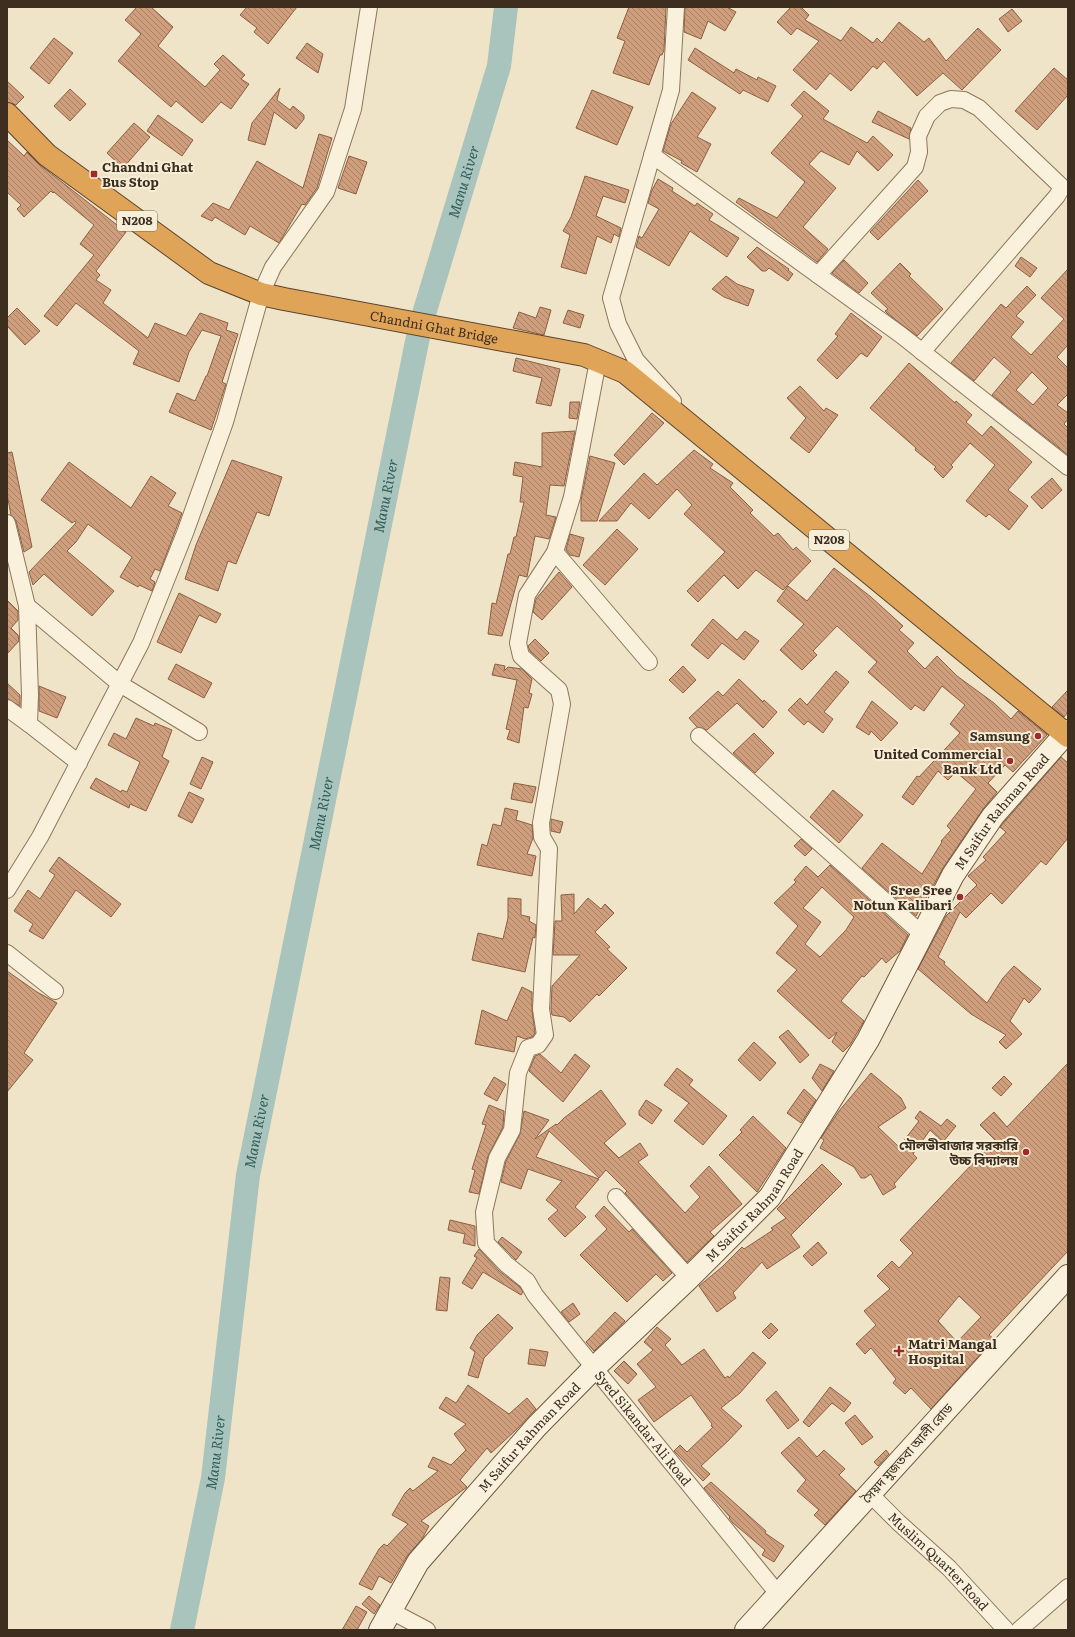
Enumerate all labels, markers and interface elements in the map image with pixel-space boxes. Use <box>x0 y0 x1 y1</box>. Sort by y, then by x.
water label: Manu River <box>442 142 484 221</box>
place label: Chandni Ghat Bus Stop <box>102 157 193 191</box>
marker: Chandni Ghat Bus Stop <box>89 169 99 179</box>
road number: N208 <box>117 211 157 231</box>
street label: Chandni Ghat Bridge <box>368 305 500 348</box>
water label: Manu River <box>367 456 402 535</box>
road number: N208 <box>809 530 849 550</box>
place label: Samsung <box>970 726 1030 745</box>
marker: Samsung <box>1033 731 1043 741</box>
place label: United Commercial Bank Ltd <box>874 744 1002 778</box>
street label: M Saifur Rahman Road <box>949 749 1053 873</box>
marker: United Commercial Bank Ltd <box>1005 756 1015 766</box>
water label: Manu River <box>303 774 338 852</box>
place label: Sree Sree Notun Kalibari <box>853 880 952 914</box>
marker: Sree Sree Notun Kalibari <box>955 892 965 902</box>
water label: Manu River <box>239 1092 273 1170</box>
place label: মৌলভীবাজার সরকারি উচ্চ বিদ্যালয় <box>899 1135 1019 1169</box>
street label: M Saifur Rahman Road <box>701 1145 807 1266</box>
marker: মৌলভীবাজার সরকারি উচ্চ বিদ্যালয় <box>1021 1147 1031 1157</box>
place label: Matri Mangal Hospital <box>908 1334 997 1368</box>
marker: Matri Mangal Hospital <box>893 1345 905 1357</box>
street label: Syed Sikandar Ali Road <box>591 1366 696 1489</box>
street label: M Saifur Rahman Road <box>473 1377 584 1496</box>
street label: সৈয়দ মুজতবা আলী রোড <box>856 1398 957 1508</box>
water label: Manu River <box>200 1413 229 1491</box>
street label: Muslim Quarter Road <box>884 1508 993 1614</box>

